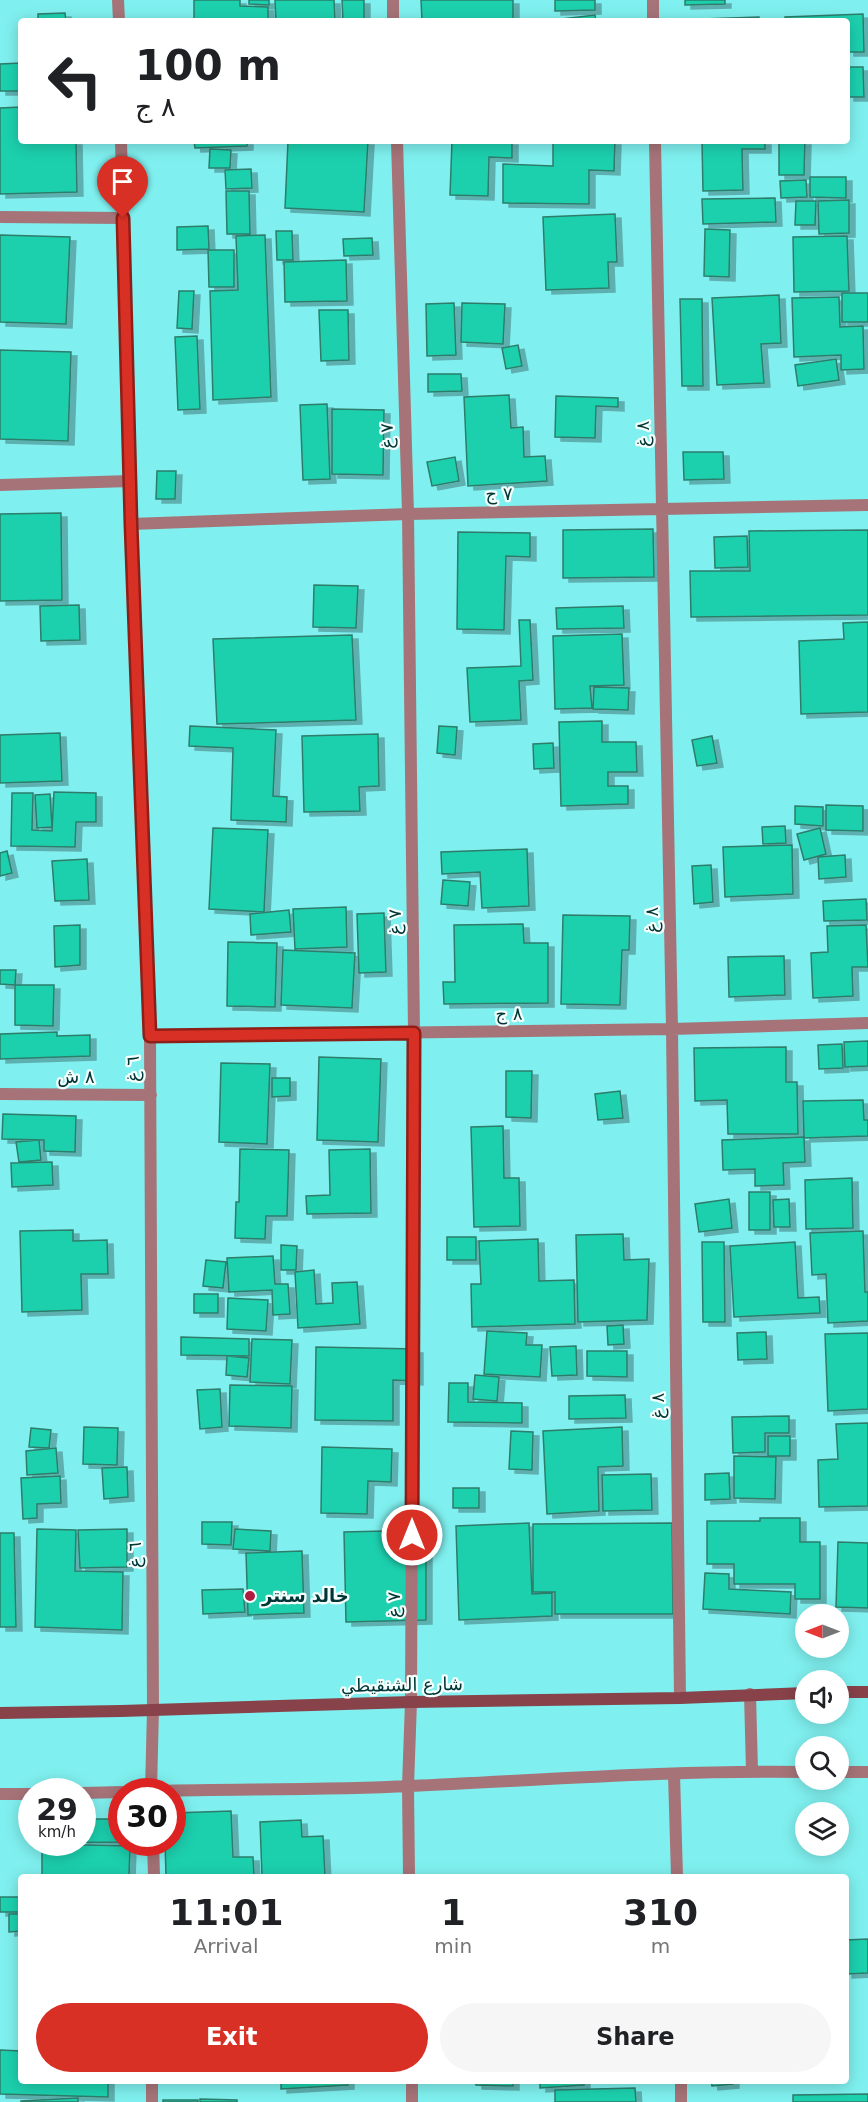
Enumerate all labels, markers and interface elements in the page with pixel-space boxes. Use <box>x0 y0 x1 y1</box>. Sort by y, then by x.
text: 100 m <box>135 41 281 90</box>
icon: left <box>36 42 114 120</box>
text: ٨ ج <box>135 91 176 122</box>
pin <box>97 156 148 218</box>
icon: arrive <box>106 165 139 198</box>
street label: ٨ غ <box>632 420 654 447</box>
street label: ٧ غ <box>376 422 398 449</box>
street label: ٧ ج <box>485 483 513 505</box>
street label: ٨ غ <box>641 906 663 933</box>
street label: ٧ غ <box>384 908 406 935</box>
street label: ٨ ج <box>495 1003 523 1025</box>
street label: ٦ غ <box>122 1056 144 1082</box>
street label: ٨ ش <box>57 1066 95 1087</box>
street label: ٨ غ <box>647 1392 669 1419</box>
position arrow <box>380 1503 444 1567</box>
street label: ٦ غ <box>124 1542 146 1568</box>
place label: خالد سنتر <box>261 1585 349 1607</box>
marker: خالد سنتر <box>243 1589 257 1603</box>
street label: ٧ غ <box>383 1592 405 1618</box>
north arrow <box>795 1604 849 1658</box>
map controls <box>795 1604 849 1856</box>
button: sound <box>795 1670 849 1724</box>
street label: شارع الشنقيطي <box>341 1673 463 1697</box>
button: search <box>795 1736 849 1790</box>
speed limit sign: 30 <box>108 1778 186 1856</box>
text: 29 <box>36 1792 78 1827</box>
button: layers <box>795 1802 849 1856</box>
text: km/h <box>38 1823 76 1841</box>
text: 11:01 <box>169 1892 283 1933</box>
text: 1 <box>441 1892 466 1933</box>
text: 310 <box>623 1892 698 1933</box>
text: Arrival <box>194 1934 259 1958</box>
text: min <box>434 1934 472 1958</box>
text: m <box>651 1934 670 1958</box>
button: Exit <box>36 2003 428 2072</box>
button: Share <box>440 2003 831 2072</box>

